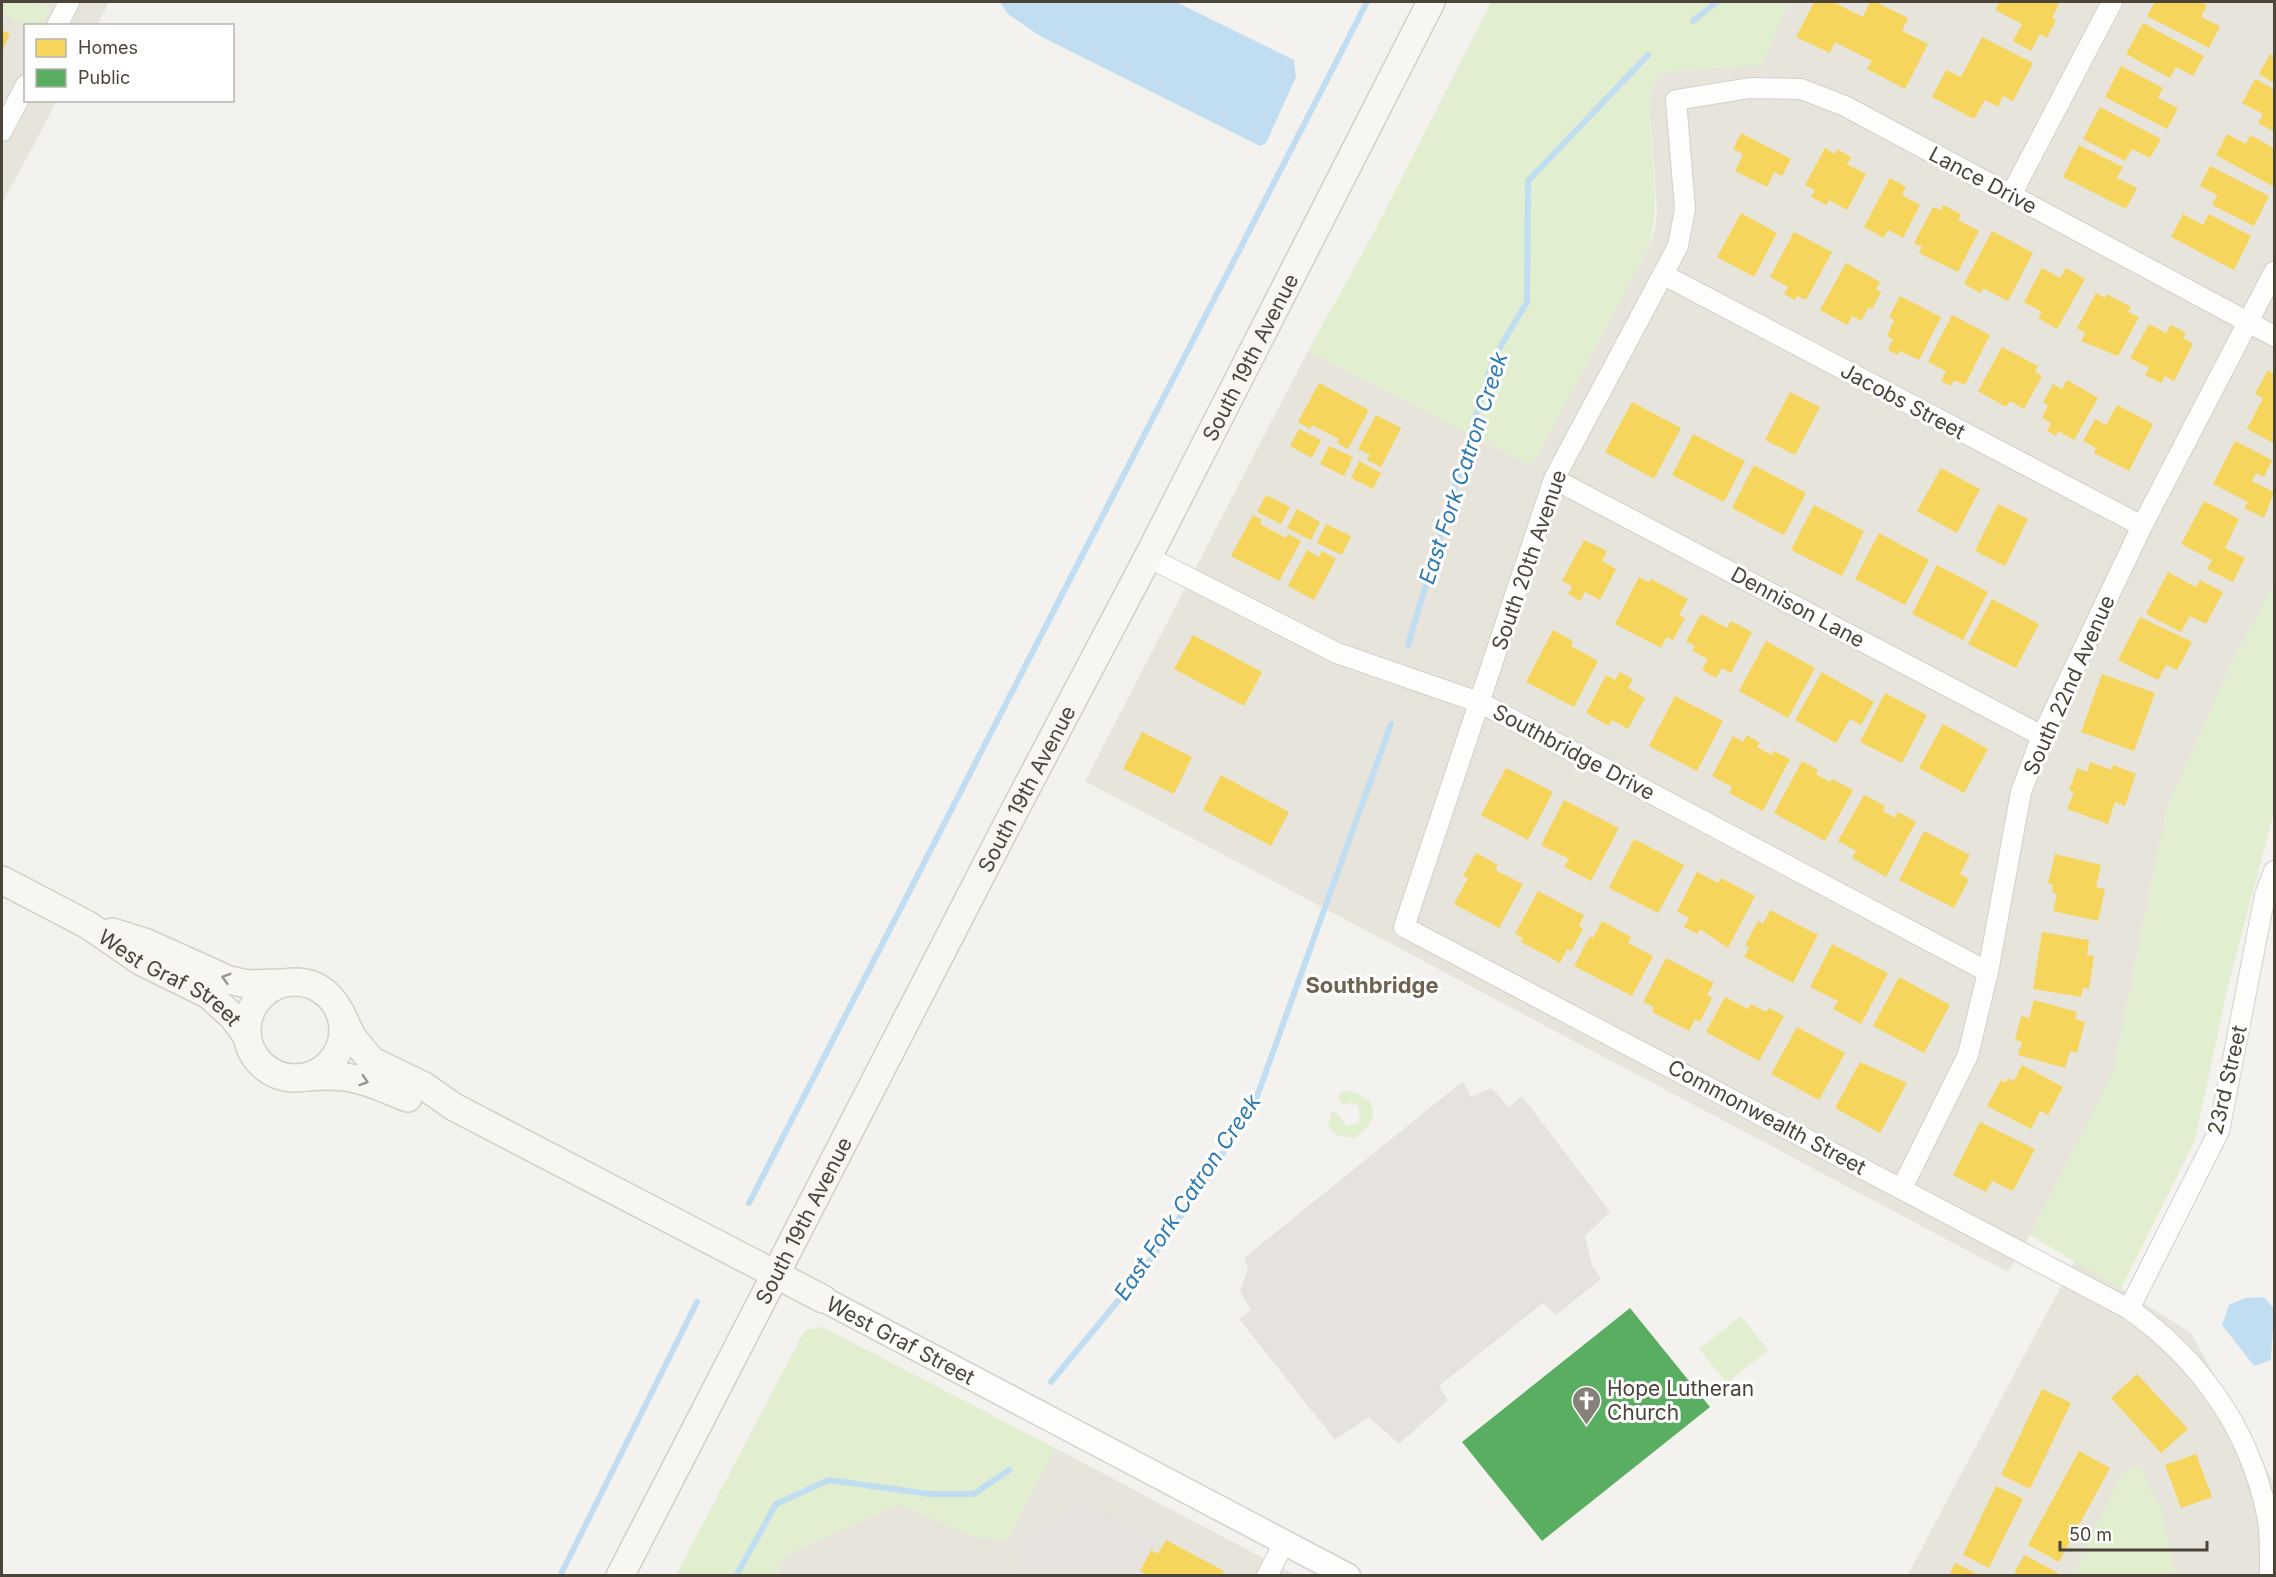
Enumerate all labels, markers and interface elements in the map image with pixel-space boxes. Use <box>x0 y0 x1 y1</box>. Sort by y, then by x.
legend <box>24 24 234 102</box>
text: Homes <box>78 37 138 58</box>
text: Public <box>78 67 130 88</box>
street label: Lance Drive <box>1925 141 2041 219</box>
street label: South 19th Avenue <box>1197 269 1303 445</box>
water label: East Fork Catron Creek <box>1413 348 1513 587</box>
street label: Jacobs Street <box>1836 358 1970 444</box>
street label: South 20th Avenue <box>1486 467 1572 653</box>
street label: Dennison Lane <box>1727 561 1869 653</box>
street label: South 22nd Avenue <box>2018 591 2120 779</box>
street label: Southbridge Drive <box>1489 699 1659 805</box>
street label: South 19th Avenue <box>972 701 1080 876</box>
street label: West Graf Street <box>94 924 247 1030</box>
district label: Southbridge <box>1305 972 1439 998</box>
one-way arrow <box>221 973 231 986</box>
street label: 23rd Street <box>2202 1023 2252 1137</box>
street label: Commonwealth Street <box>1664 1054 1870 1180</box>
one-way arrow <box>358 1074 369 1086</box>
water label: East Fork Catron Creek <box>1108 1088 1266 1305</box>
street label: South 19th Avenue <box>750 1133 857 1308</box>
street label: West Graf Street <box>822 1291 979 1389</box>
place label: Hope Lutheran Church <box>1607 1376 1754 1425</box>
church icon: Hope Lutheran Church <box>1570 1384 1602 1426</box>
scale bar <box>2060 1514 2207 1552</box>
text: 50 m <box>2069 1524 2112 1545</box>

